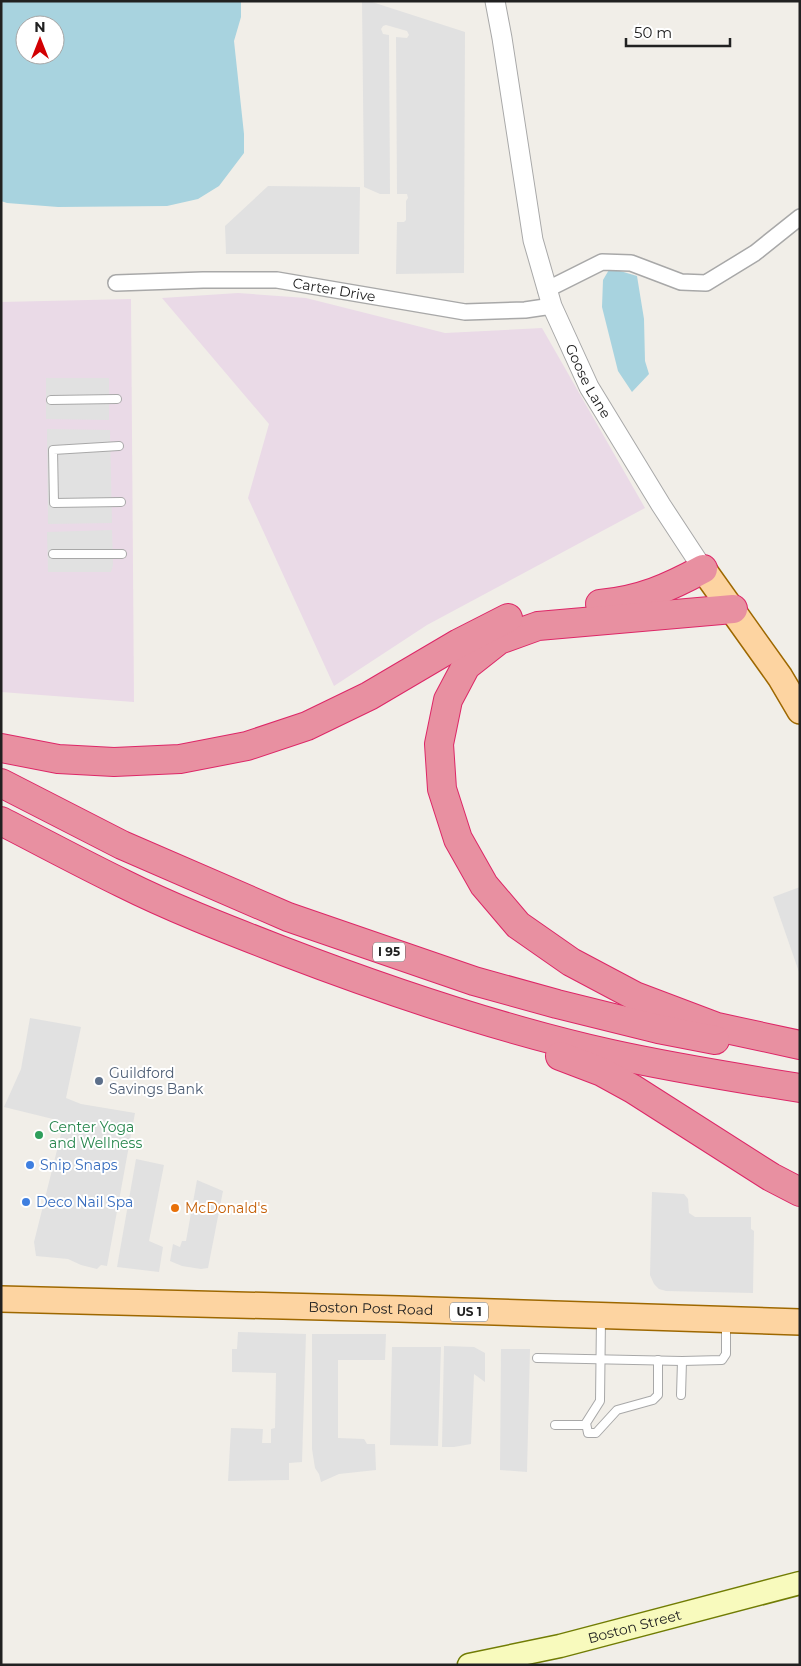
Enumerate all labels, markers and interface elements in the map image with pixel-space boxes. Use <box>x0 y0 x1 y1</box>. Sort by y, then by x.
north arrow <box>15 15 65 65</box>
scale bar <box>626 15 730 47</box>
text: N <box>34 18 46 36</box>
text: 50 m <box>634 23 672 42</box>
street label: Carter Drive <box>291 274 377 306</box>
street label: Goose Lane <box>561 341 615 422</box>
road number: I 95 <box>373 942 405 962</box>
place label: Guildford Savings Bank <box>109 1064 204 1098</box>
marker: Guildford Savings Bank <box>93 1075 105 1087</box>
place label: Center Yoga and Wellness <box>49 1118 142 1152</box>
marker: Center Yoga and Wellness <box>33 1129 45 1141</box>
place label: Snip Snaps <box>40 1156 118 1174</box>
marker: Snip Snaps <box>24 1159 36 1171</box>
place label: Deco Nail Spa <box>36 1193 133 1211</box>
marker: Deco Nail Spa <box>20 1196 32 1208</box>
place label: McDonald's <box>185 1199 267 1217</box>
marker: McDonald's <box>169 1202 181 1214</box>
street label: Boston Post Road <box>308 1298 434 1319</box>
road number: US 1 <box>450 1302 488 1321</box>
street label: Boston Street <box>586 1605 683 1647</box>

